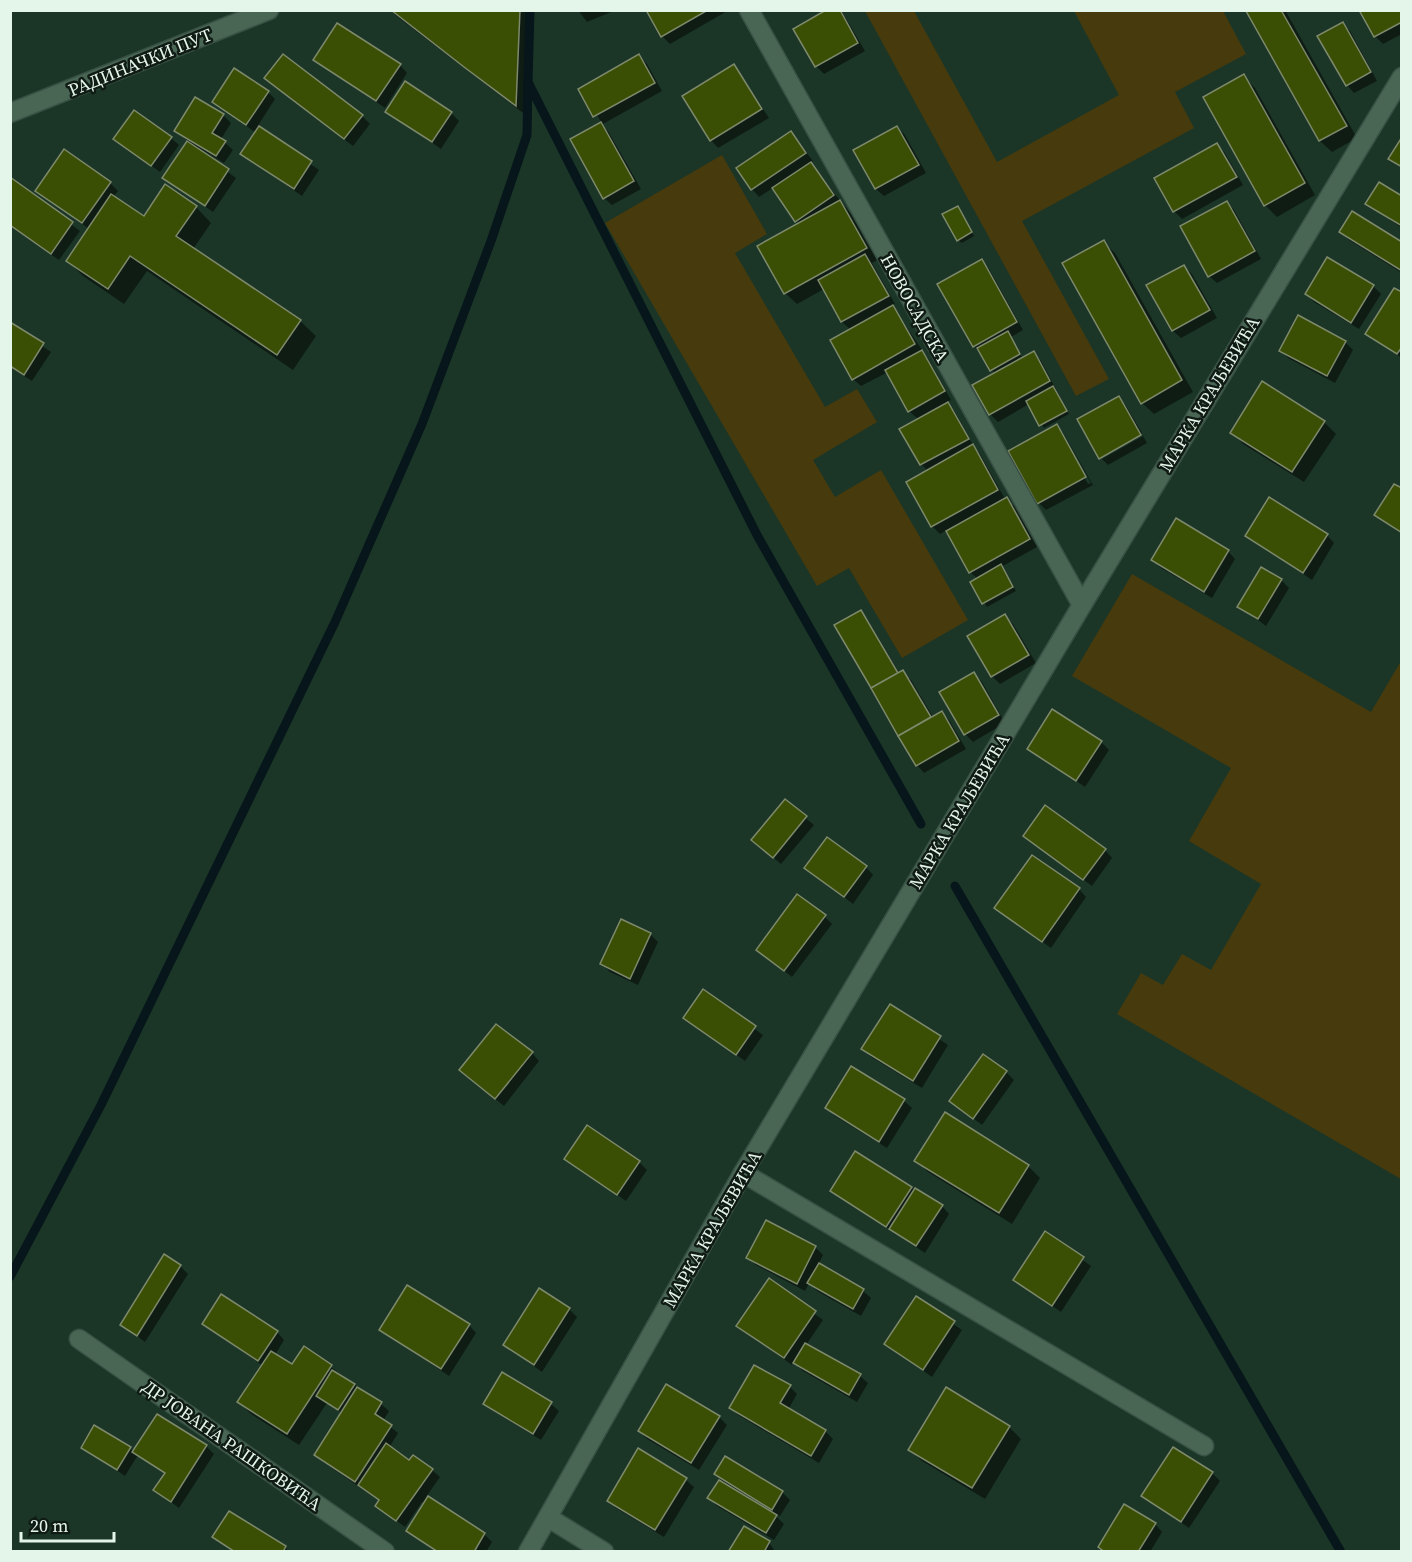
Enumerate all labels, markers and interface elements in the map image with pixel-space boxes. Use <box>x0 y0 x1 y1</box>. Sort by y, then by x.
street label: РАДИНАЧКИ ПУТ <box>64 22 216 102</box>
street label: НОВОСАДСКА <box>875 249 955 367</box>
street label: МАРКА КРАЉЕВИЋА <box>1153 312 1265 476</box>
street label: МАРКА КРАЉЕВИЋА <box>903 729 1015 893</box>
street label: МАРКА КРАЉЕВИЋА <box>657 1146 767 1312</box>
street label: ДР ЈОВАНА РАШКОВИЋА <box>137 1374 327 1516</box>
scale bar <box>21 1505 114 1543</box>
text: 20 m <box>30 1513 68 1538</box>

